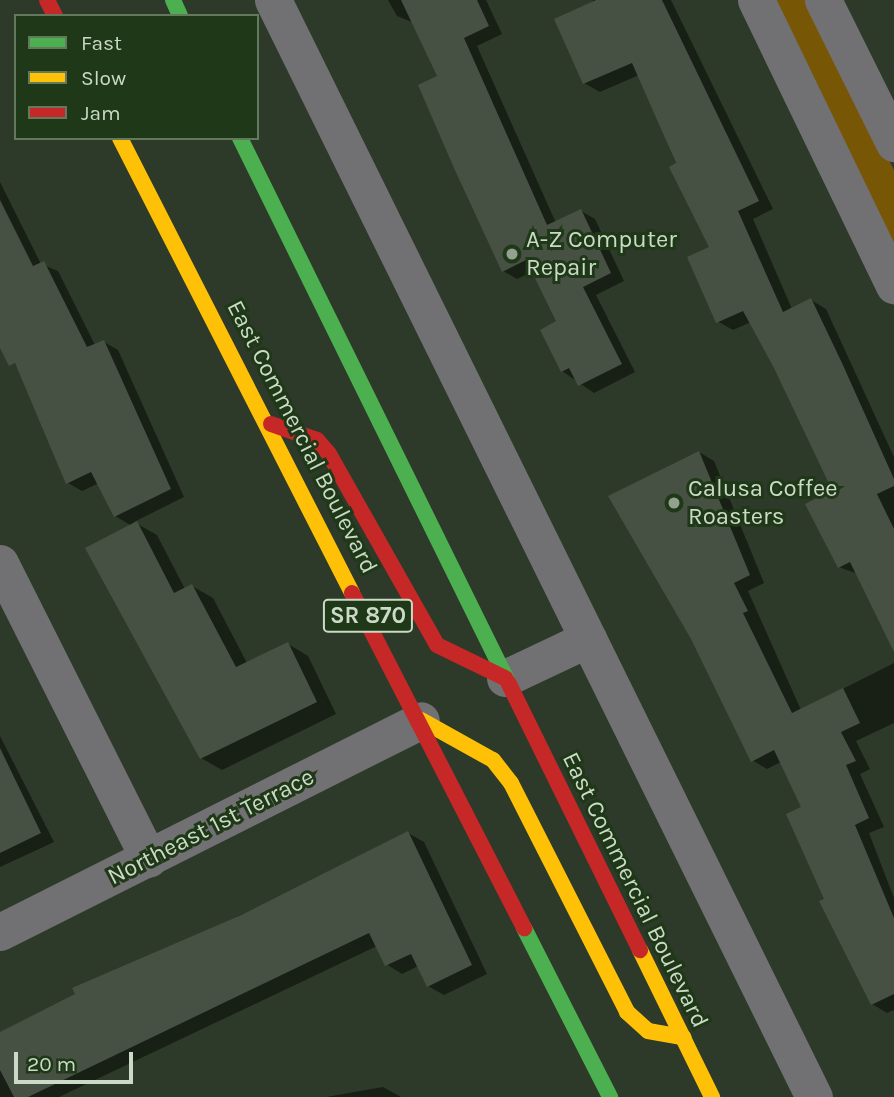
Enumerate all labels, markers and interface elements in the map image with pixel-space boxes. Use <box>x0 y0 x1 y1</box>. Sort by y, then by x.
legend <box>14 14 259 140</box>
text: Fast <box>81 31 122 55</box>
text: Slow <box>81 66 126 90</box>
text: Jam <box>81 101 121 125</box>
place label: A-Z Computer Repair <box>526 226 677 282</box>
marker: A-Z Computer Repair <box>504 246 520 262</box>
street label: East Commercial Boulevard <box>220 296 384 578</box>
place label: Calusa Coffee Roasters <box>688 475 838 531</box>
marker: Calusa Coffee Roasters <box>666 495 682 511</box>
road number: SR 870 <box>322 596 414 636</box>
street label: East Commercial Boulevard <box>556 748 714 1032</box>
street label: Northeast 1st Terrace <box>103 762 319 892</box>
scale bar <box>18 1038 136 1082</box>
text: 20 m <box>27 1052 76 1076</box>

